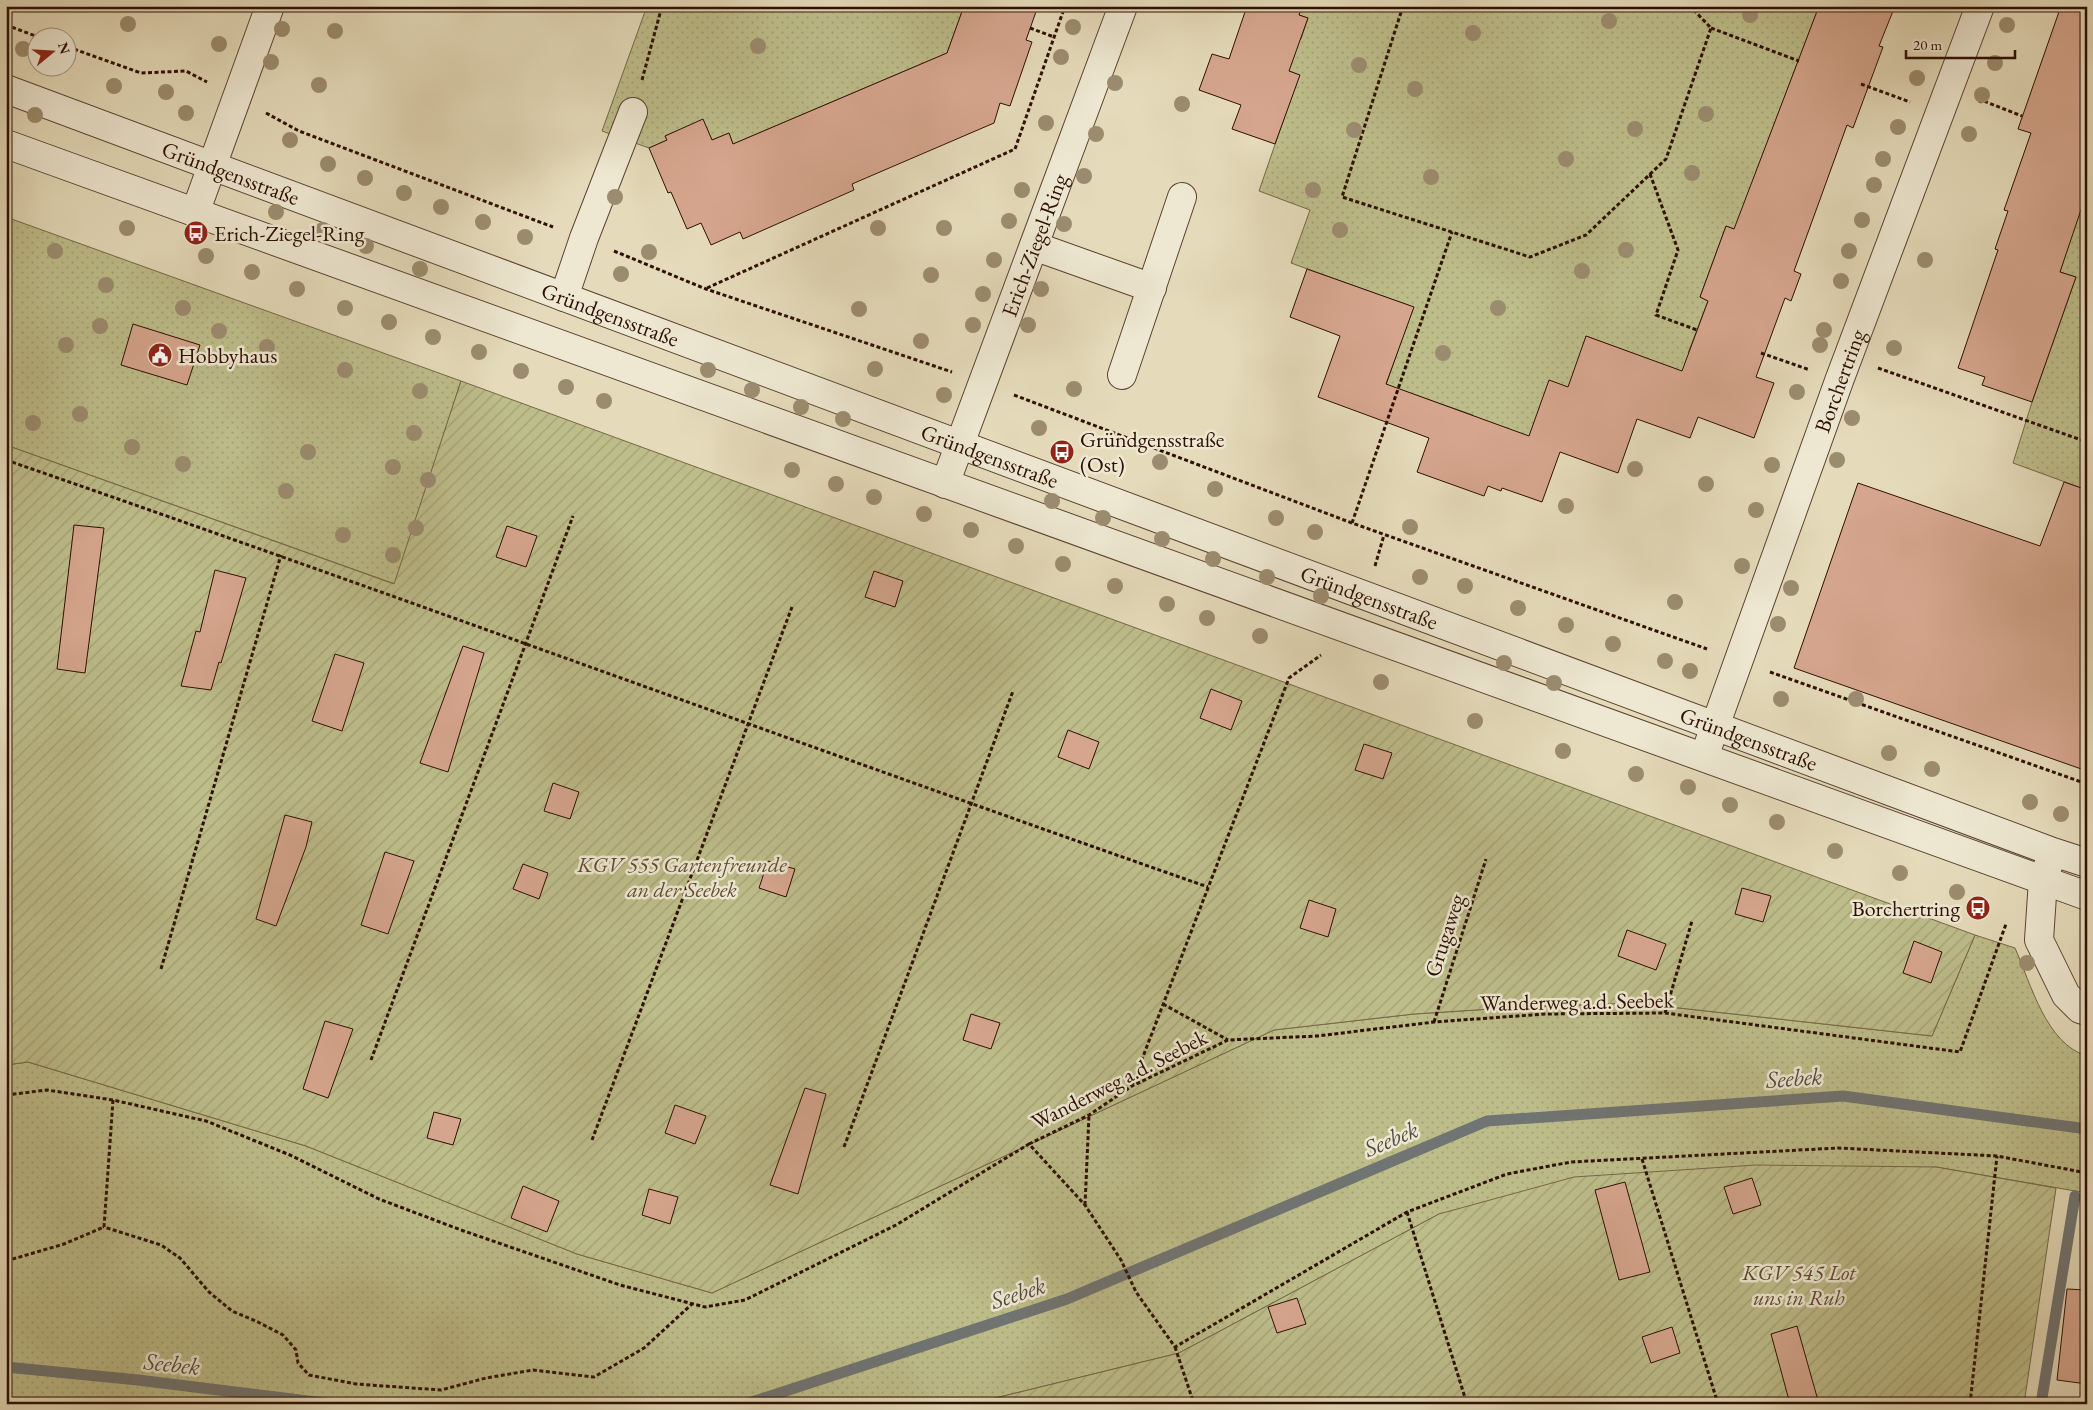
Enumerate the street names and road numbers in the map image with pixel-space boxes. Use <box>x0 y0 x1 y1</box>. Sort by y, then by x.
street label: Gründgensstraße <box>158 134 304 212</box>
street label: Erich-Ziegel-Ring <box>995 169 1074 321</box>
street label: Gründgensstraße <box>537 276 683 354</box>
street label: Borchertring <box>1808 325 1872 437</box>
street label: Gründgensstraße <box>917 417 1063 495</box>
street label: Gründgensstraße <box>1296 559 1442 637</box>
street label: Gründgensstraße <box>1676 700 1822 778</box>
street label: Grugaweg <box>1417 890 1472 980</box>
street label: Wanderweg a.d. Seebek <box>1480 985 1675 1018</box>
street label: Wanderweg a.d. Seebek <box>1026 1022 1213 1136</box>

